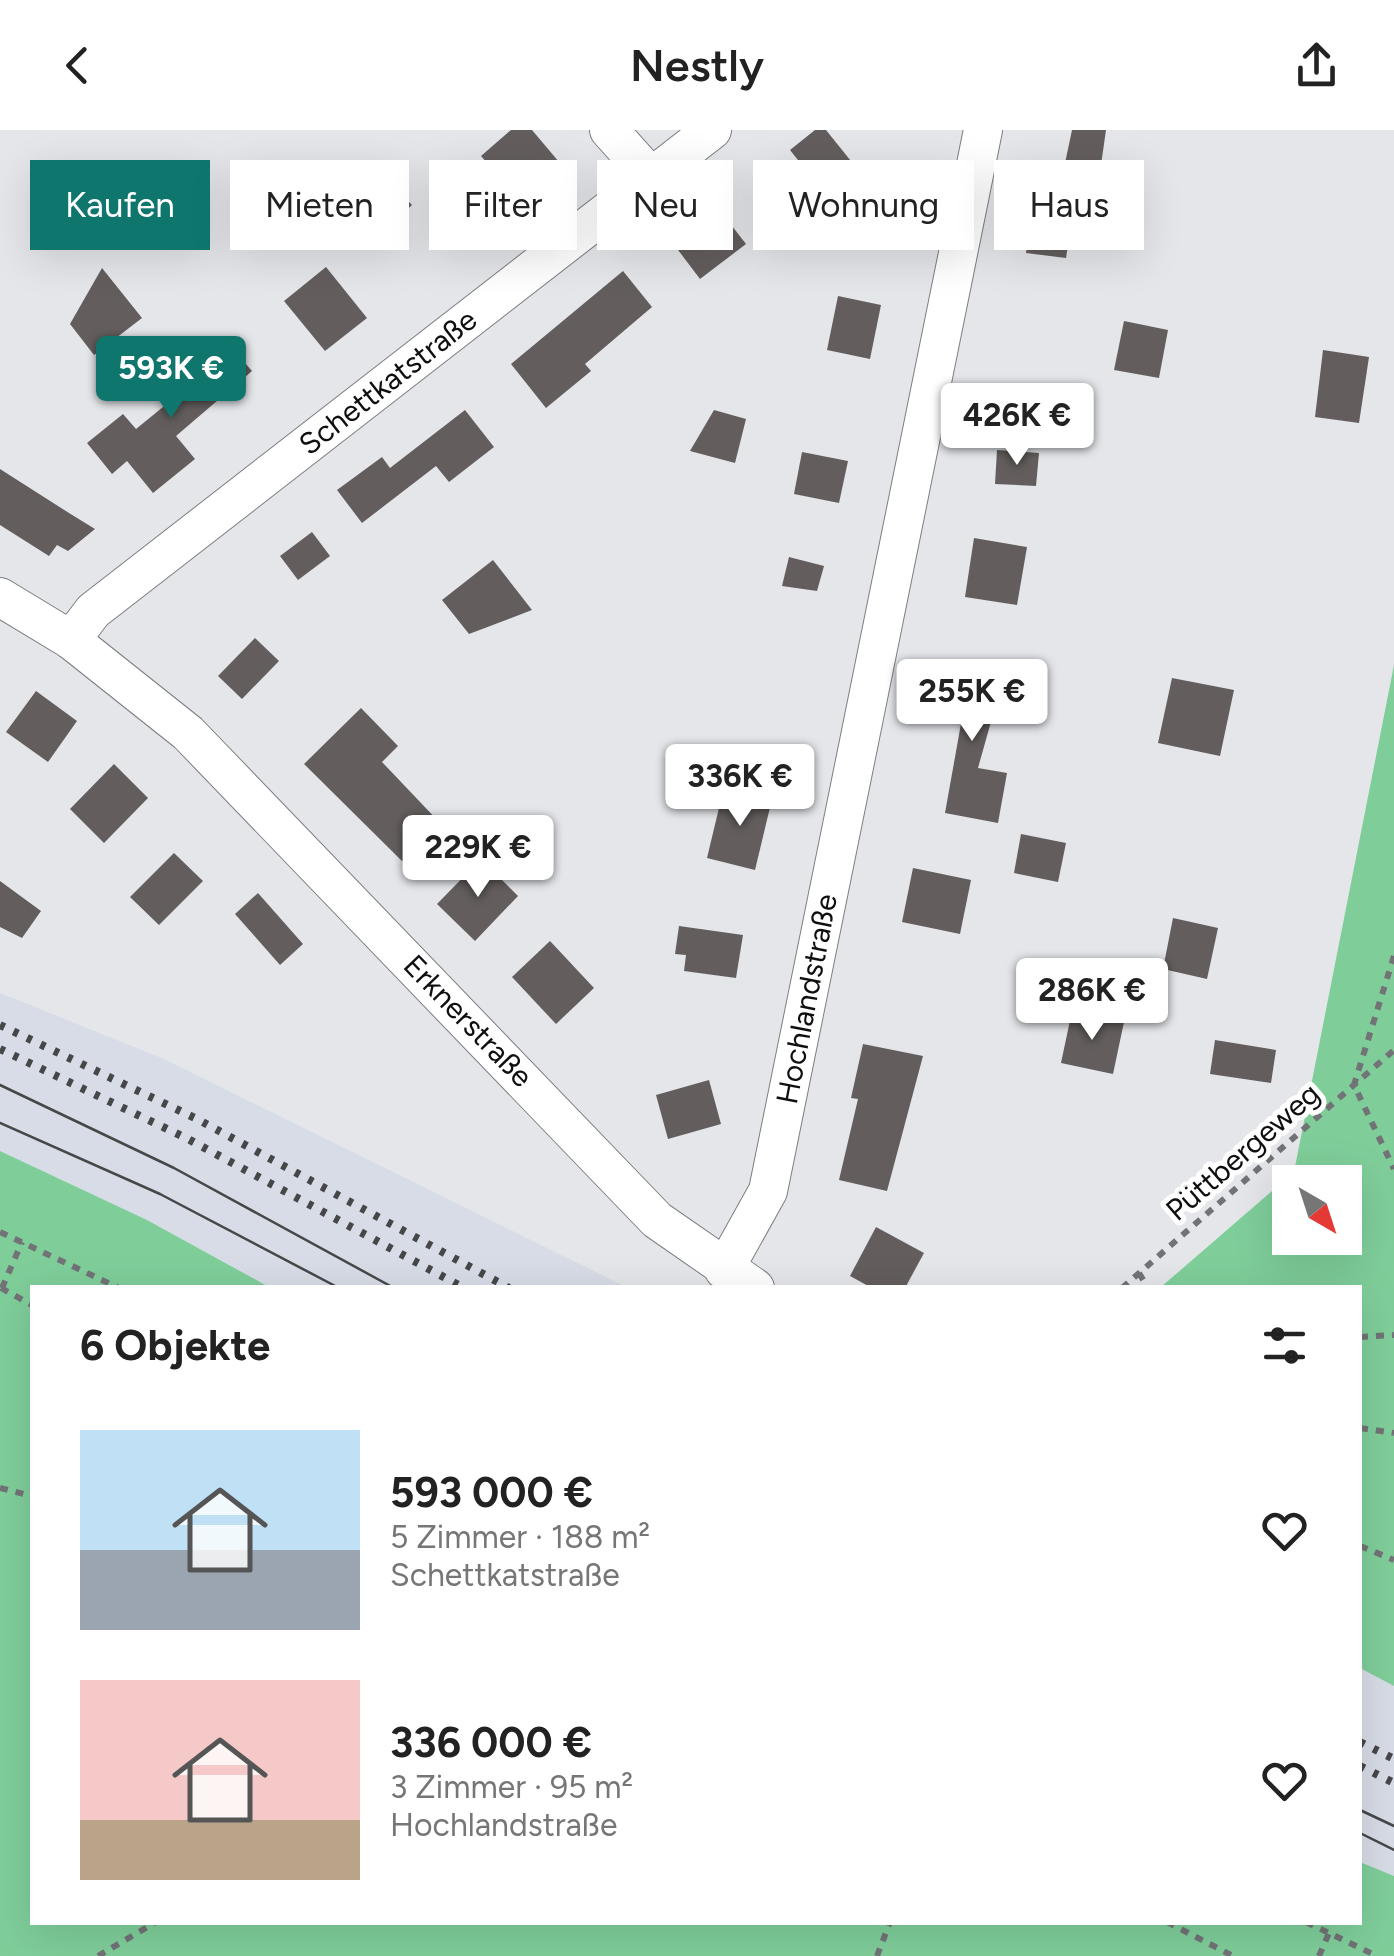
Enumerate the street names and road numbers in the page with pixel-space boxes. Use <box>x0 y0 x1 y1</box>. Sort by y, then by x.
street label: Schettkatstraße <box>291 301 484 462</box>
street label: Hochlandstraße <box>768 891 845 1107</box>
street label: Erknerstraße <box>396 947 541 1095</box>
street label: Püttbergeweg <box>1158 1075 1327 1228</box>

